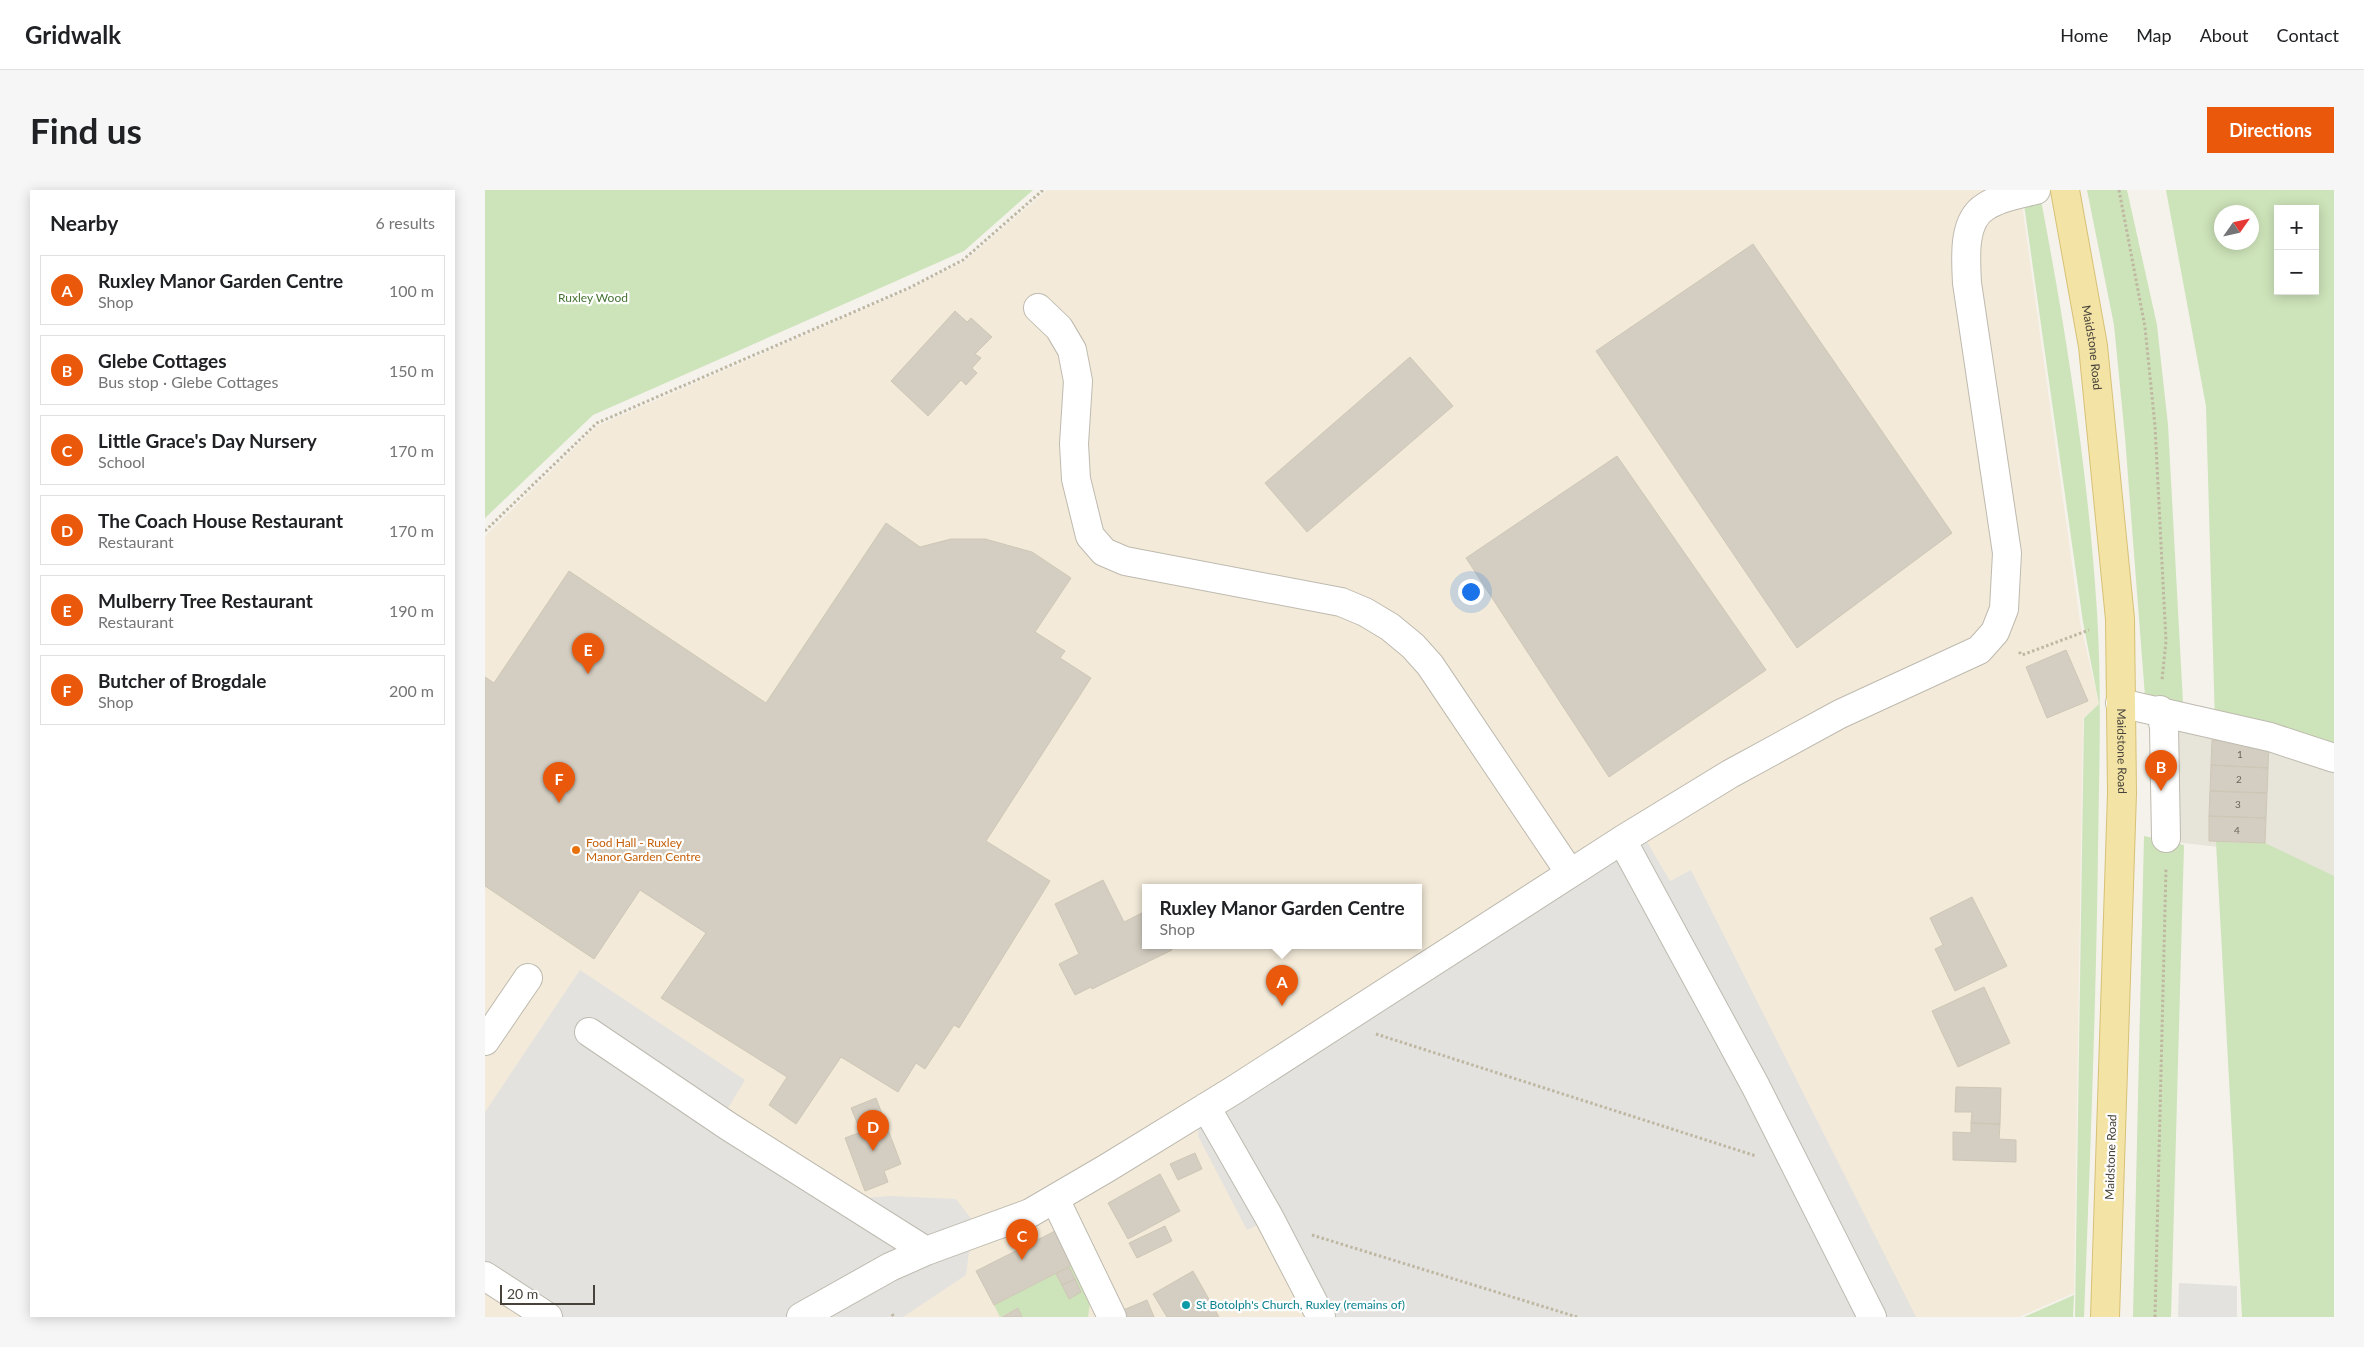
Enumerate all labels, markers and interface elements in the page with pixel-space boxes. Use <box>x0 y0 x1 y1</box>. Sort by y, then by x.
text: Gridwalk <box>25 20 121 49</box>
text: Home <box>2060 24 2108 46</box>
text: Map <box>2136 24 2172 46</box>
text: About <box>2200 24 2249 46</box>
text: Contact <box>2277 24 2339 46</box>
button: Directions <box>2207 107 2334 153</box>
text: Find us <box>30 109 142 151</box>
north arrow <box>2214 205 2259 250</box>
map controls <box>2274 205 2319 295</box>
button: + <box>2274 205 2319 250</box>
text: Nearby <box>50 210 118 235</box>
text: 6 results <box>375 213 435 232</box>
button: − <box>2274 250 2319 295</box>
text: Ruxley Manor Garden Centre <box>98 269 343 292</box>
text: A <box>61 281 73 300</box>
text: 100 m <box>389 281 434 300</box>
park label: Ruxley Wood <box>558 290 628 305</box>
text: Shop <box>98 292 134 311</box>
street label: Maidstone Road <box>2079 304 2105 391</box>
text: Glebe Cottages <box>98 349 227 372</box>
text: B <box>62 361 72 380</box>
text: 150 m <box>389 361 434 380</box>
text: Bus stop · Glebe Cottages <box>98 372 278 391</box>
text: Little Grace's Day Nursery <box>98 429 317 452</box>
text: C <box>62 441 72 460</box>
text: 170 m <box>389 441 434 460</box>
text: School <box>98 452 145 471</box>
text: The Coach House Restaurant <box>98 509 343 532</box>
text: D <box>61 521 73 540</box>
text: 170 m <box>389 521 434 540</box>
text: Restaurant <box>98 532 174 551</box>
your location <box>1458 579 1484 605</box>
text: Mulberry Tree Restaurant <box>98 589 313 612</box>
text: E <box>62 601 72 620</box>
text: 190 m <box>389 601 434 620</box>
text: Restaurant <box>98 612 174 631</box>
pin: E <box>572 633 604 674</box>
text: Butcher of Brogdale <box>98 669 266 692</box>
text: F <box>62 681 72 700</box>
text: 200 m <box>389 681 434 700</box>
text: Shop <box>98 692 134 711</box>
street label: Maidstone Road <box>2114 708 2130 794</box>
house number: 1 <box>2237 748 2243 760</box>
pin: B <box>2145 750 2177 791</box>
pin: F <box>543 762 575 803</box>
house number: 2 <box>2236 773 2242 785</box>
house number: 3 <box>2235 798 2241 810</box>
house number: 4 <box>2234 824 2240 836</box>
place label: Food Hall - Ruxley Manor Garden Centre <box>586 835 701 864</box>
marker: Food Hall - Ruxley Manor Garden Centre <box>570 844 582 856</box>
popup <box>1142 884 1422 949</box>
text: Ruxley Manor Garden Centre <box>1159 896 1405 919</box>
text: Shop <box>1159 919 1195 938</box>
pin: A <box>1266 965 1298 1006</box>
pin: D <box>857 1110 889 1151</box>
street label: Maidstone Road <box>2102 1114 2119 1200</box>
pin: C <box>1006 1219 1038 1260</box>
scale bar <box>500 1282 595 1305</box>
text: 20 m <box>507 1285 538 1302</box>
place label: St Botolph's Church, Ruxley (remains of) <box>1196 1297 1405 1312</box>
marker: St Botolph's Church, Ruxley (remains of) <box>1180 1299 1192 1311</box>

